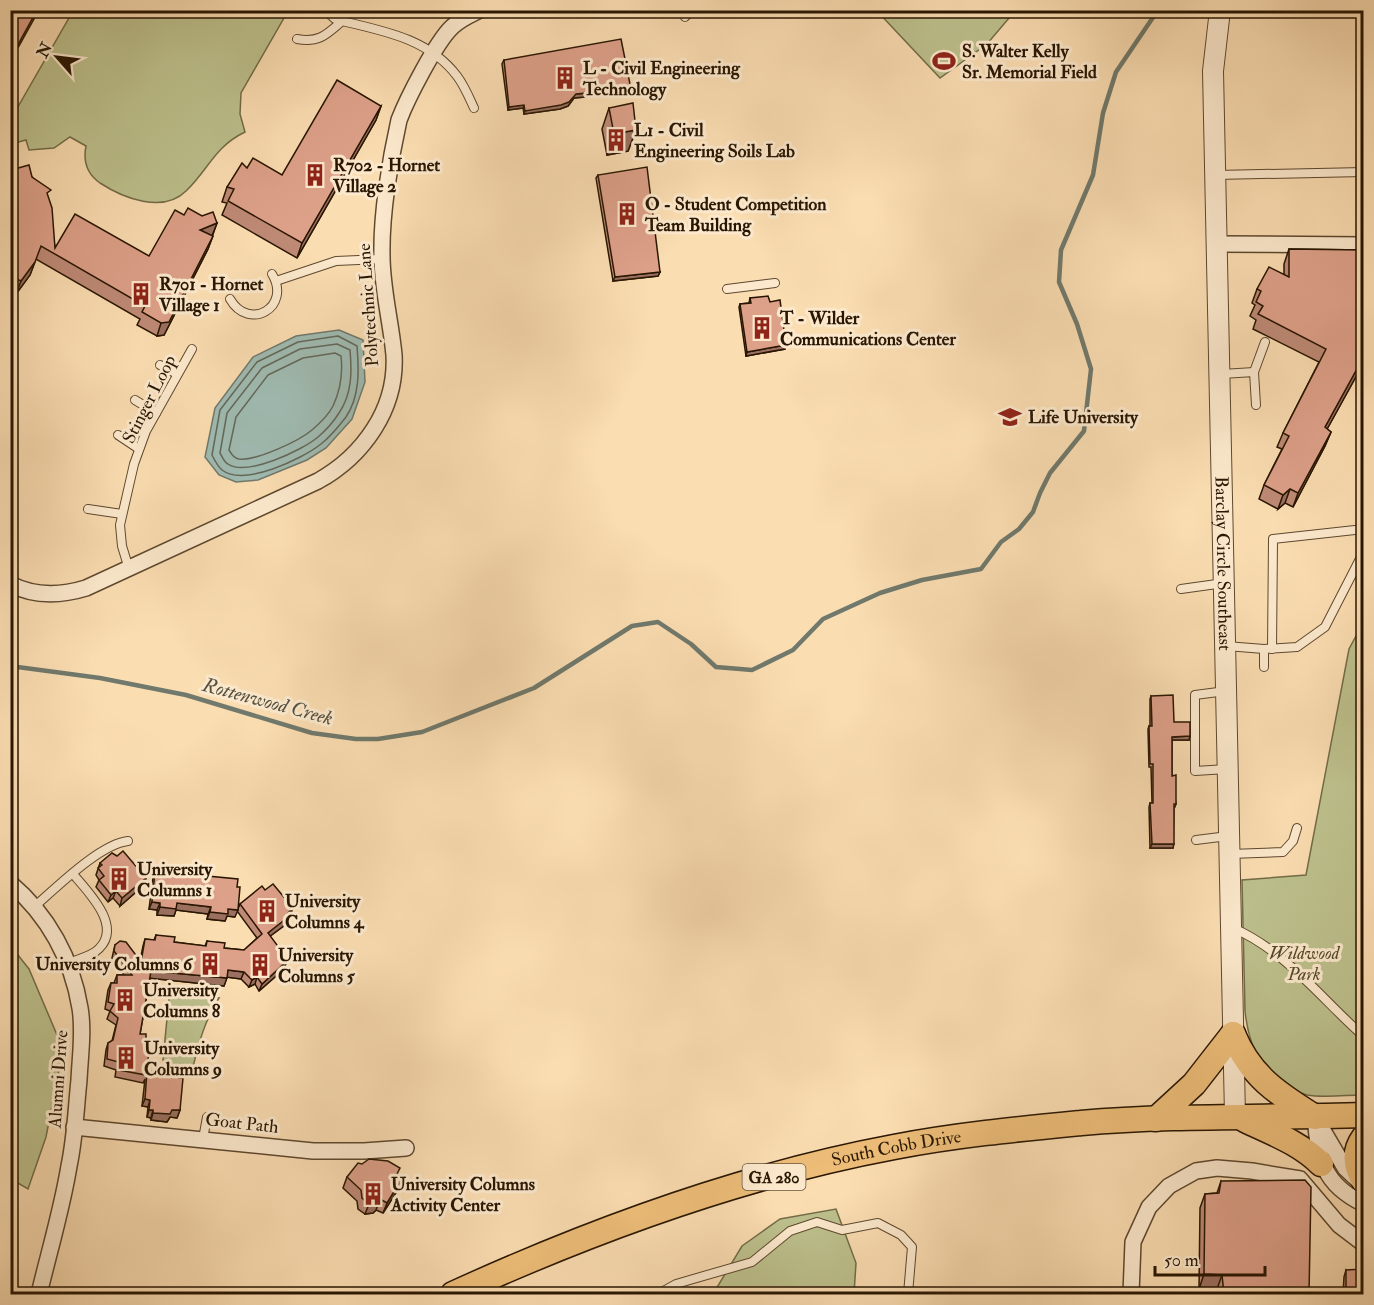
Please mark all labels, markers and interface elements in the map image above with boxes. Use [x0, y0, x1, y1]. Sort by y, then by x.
north arrow [27, 27, 87, 87]
text: N [32, 39, 57, 62]
place label: S. Walter Kelly Sr. Memorial Field [962, 40, 1097, 84]
sports icon: S. Walter Kelly Sr. Memorial Field [931, 48, 957, 74]
place label: L - Civil Engineering Technology [582, 57, 741, 101]
building icon: L - Civil Engineering Technology [552, 65, 578, 91]
place label: L1 - Civil Engineering Soils Lab [634, 119, 795, 163]
building icon: L1 - Civil Engineering Soils Lab [603, 127, 629, 153]
place label: R702 - Hornet Village 2 [332, 154, 440, 198]
building icon: R702 - Hornet Village 2 [302, 162, 328, 188]
place label: O - Student Competition Team Building [644, 193, 827, 237]
building icon: O - Student Competition Team Building [614, 201, 640, 227]
street label: Polytechnic Lane [353, 242, 384, 367]
place label: R701 - Hornet Village 1 [158, 273, 264, 317]
building icon: R701 - Hornet Village 1 [128, 281, 154, 307]
place label: T - Wilder Communications Center [779, 307, 956, 351]
building icon: T - Wilder Communications Center [749, 315, 775, 341]
street label: Stinger Loop [117, 351, 182, 447]
school or university icon: Life University [997, 404, 1023, 430]
place label: Life University [1028, 406, 1139, 429]
street label: Barclay Circle Southeast [1210, 476, 1236, 651]
water label: Rottenwood Creek [199, 672, 336, 731]
place label: University Columns 1 [137, 858, 213, 902]
building icon: University Columns 1 [106, 866, 132, 892]
place label: University Columns 4 [285, 890, 365, 934]
building icon: University Columns 4 [254, 898, 280, 924]
park label: Wildwood Park [1269, 942, 1341, 986]
place label: University Columns 5 [278, 944, 356, 988]
building icon: University Columns 6 [197, 951, 223, 977]
building icon: University Columns 5 [247, 952, 273, 978]
place label: University Columns 6 [35, 953, 194, 976]
place label: University Columns 8 [143, 979, 221, 1023]
building icon: University Columns 8 [112, 987, 138, 1013]
street label: Alumni Drive [44, 1029, 73, 1130]
place label: University Columns 9 [144, 1037, 222, 1081]
building icon: University Columns 9 [113, 1045, 139, 1071]
street label: Goat Path [204, 1108, 280, 1139]
street label: South Cobb Drive [829, 1125, 963, 1172]
road number: GA 280 [742, 1164, 806, 1190]
place label: University Columns Activity Center [390, 1173, 535, 1217]
building icon: University Columns Activity Center [360, 1181, 386, 1207]
scale bar [1155, 1239, 1264, 1277]
text: 50 m [1164, 1249, 1199, 1272]

